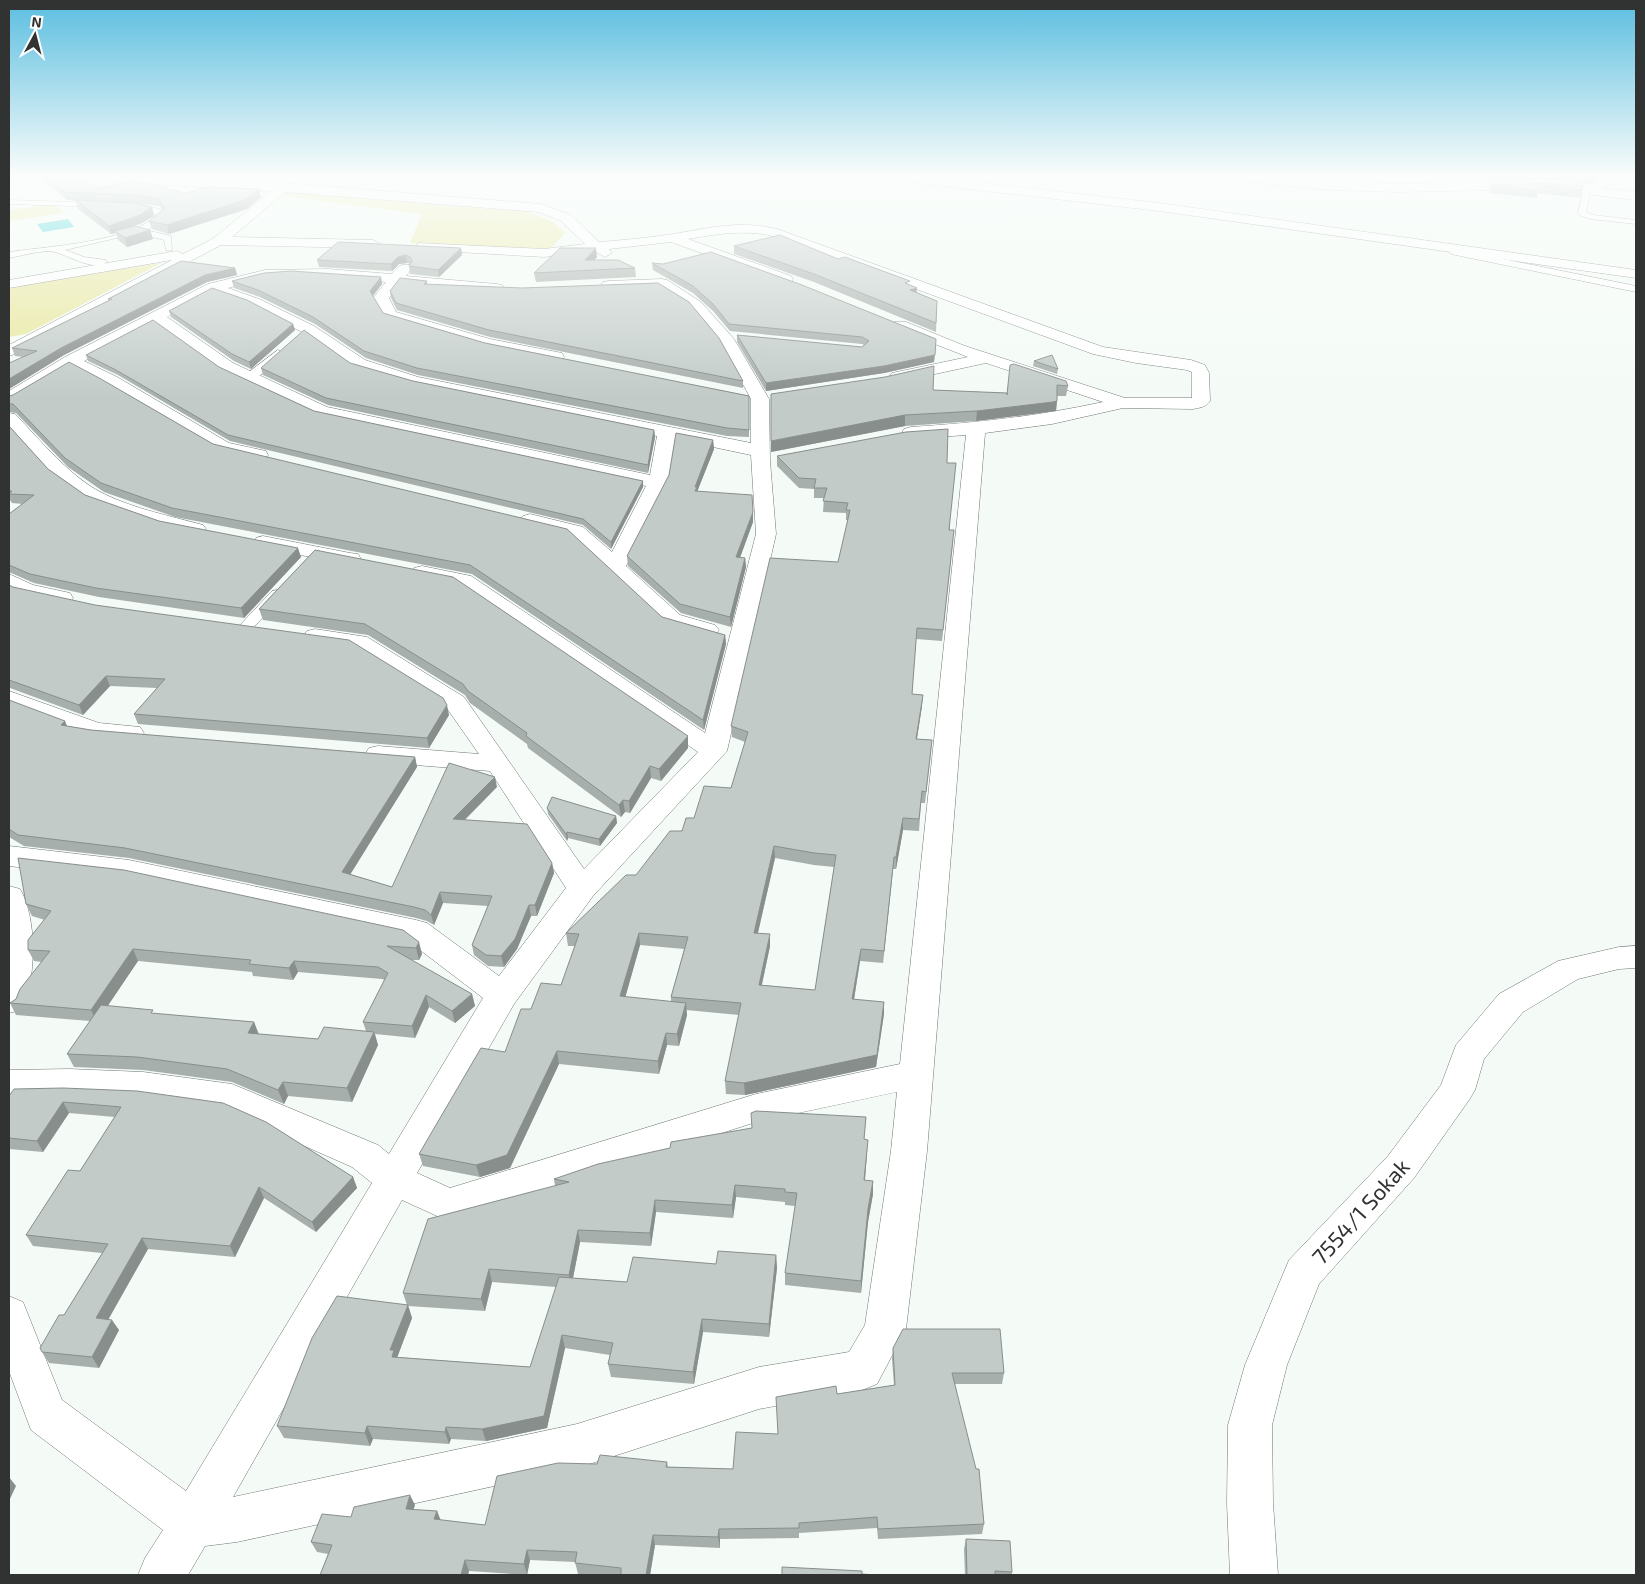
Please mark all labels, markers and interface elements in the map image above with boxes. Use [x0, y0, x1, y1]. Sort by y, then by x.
north arrow [10, 10, 60, 60]
text: N [31, 13, 43, 31]
street label: 7554/1 Sokak [1306, 1153, 1414, 1269]

